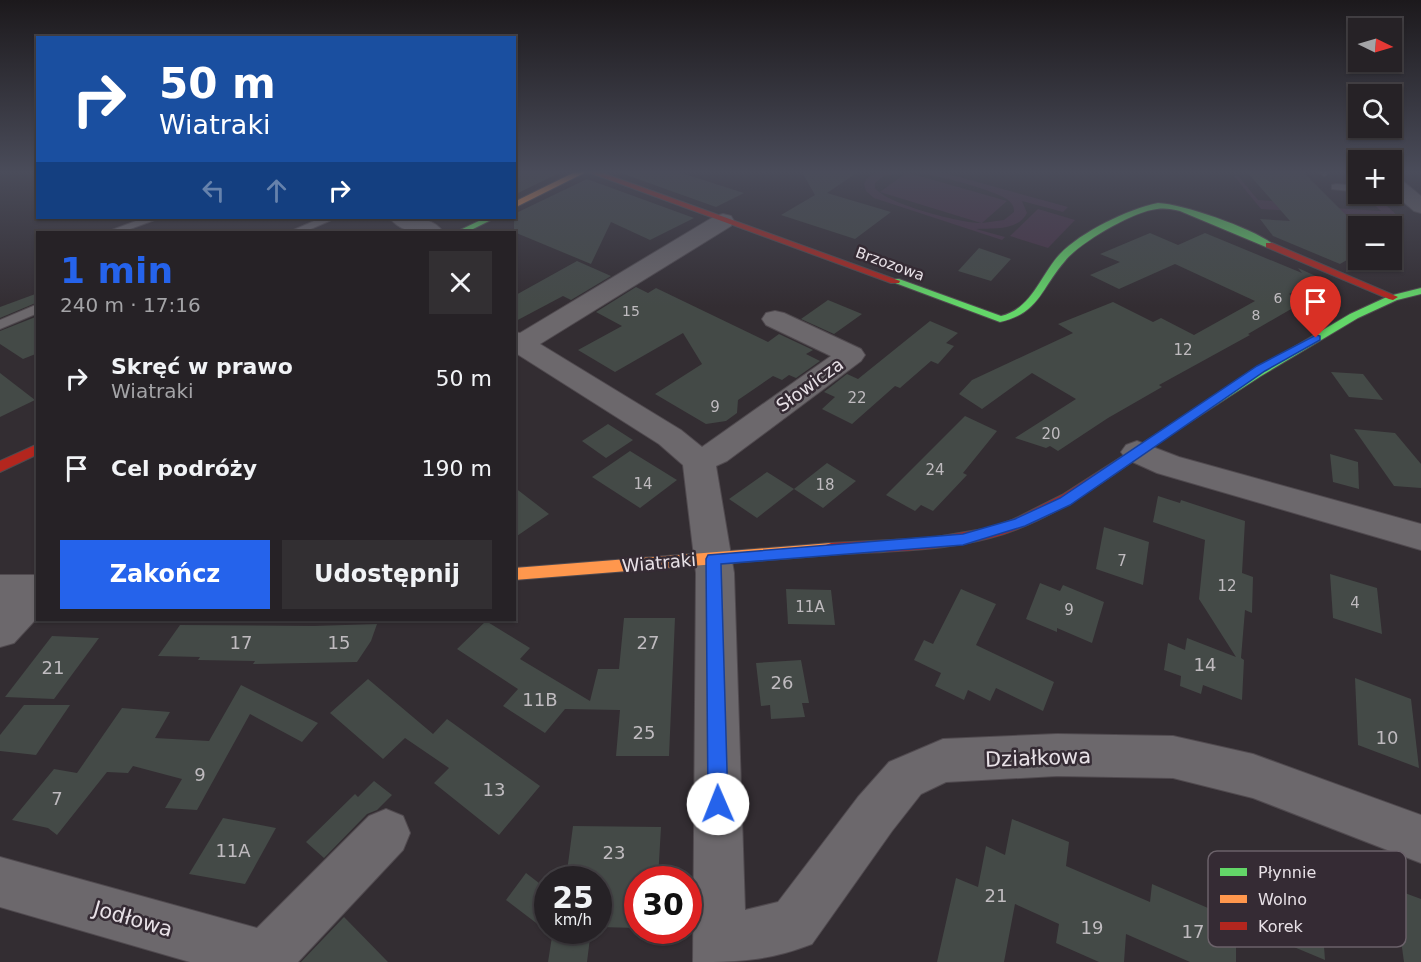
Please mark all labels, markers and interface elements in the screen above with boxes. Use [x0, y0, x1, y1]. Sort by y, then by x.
north arrow [1348, 18, 1402, 72]
map controls [1348, 18, 1402, 270]
text: 50 m [159, 59, 276, 108]
icon: right [60, 60, 138, 138]
button: search [1348, 84, 1402, 138]
text: Wiatraki [159, 109, 271, 140]
button: + [1348, 150, 1402, 204]
icon: left [197, 174, 230, 207]
icon: ahead [260, 174, 293, 207]
icon: right [323, 174, 356, 207]
button: − [1348, 216, 1402, 270]
street label: Brzozowa [853, 243, 927, 285]
text: 1 min [60, 250, 173, 291]
button: close [429, 251, 492, 314]
pin [1290, 276, 1341, 338]
icon: arrive [1299, 285, 1332, 318]
house number: 6 [1274, 290, 1283, 306]
text: 240 m · 17:16 [60, 293, 201, 317]
house number: 15 [622, 303, 640, 319]
house number: 8 [1252, 307, 1260, 323]
house number: 12 [1173, 341, 1193, 359]
street label: Słowicza [772, 353, 847, 416]
text: Skręć w prawo [111, 354, 293, 379]
icon: right [60, 362, 93, 395]
text: 50 m [436, 366, 492, 391]
text: Wiatraki [111, 379, 194, 403]
house number: 22 [847, 389, 867, 407]
house number: 9 [710, 398, 720, 416]
house number: 20 [1041, 425, 1061, 443]
icon: arrive [60, 452, 93, 485]
text: Cel podróży [111, 456, 257, 481]
text: 190 m [422, 456, 492, 481]
house number: 24 [925, 461, 945, 479]
house number: 14 [633, 475, 653, 493]
house number: 18 [815, 476, 835, 494]
button: Zakończ [60, 540, 270, 609]
button: Udostępnij [282, 540, 492, 609]
street label: Wiatraki [621, 549, 697, 576]
house number: 7 [1117, 552, 1127, 570]
house number: 12 [1217, 577, 1237, 595]
house number: 4 [1350, 594, 1360, 612]
house number: 11A [795, 598, 825, 616]
house number: 9 [1064, 601, 1074, 619]
house number: 17 [230, 632, 252, 653]
house number: 15 [328, 632, 350, 653]
house number: 27 [637, 632, 659, 653]
house number: 14 [1194, 654, 1216, 675]
house number: 21 [42, 657, 64, 678]
house number: 26 [771, 672, 793, 693]
house number: 11B [522, 689, 558, 710]
house number: 25 [633, 722, 655, 743]
house number: 10 [1376, 727, 1398, 748]
street label: Działkowa [985, 744, 1091, 772]
house number: 9 [194, 764, 206, 785]
position arrow [686, 772, 750, 836]
house number: 13 [483, 779, 505, 800]
house number: 7 [51, 788, 63, 809]
house number: 11A [215, 840, 251, 861]
house number: 23 [603, 842, 625, 863]
legend [1208, 851, 1406, 947]
text: Płynnie [1258, 863, 1316, 882]
speed limit sign: 30 [624, 866, 702, 944]
text: 25 [552, 880, 594, 915]
house number: 21 [985, 885, 1007, 906]
text: Wolno [1258, 890, 1307, 909]
street label: Jodłowa [89, 896, 175, 942]
text: km/h [554, 911, 592, 929]
house number: 19 [1081, 917, 1103, 938]
text: Korek [1258, 917, 1304, 936]
house number: 17 [1182, 921, 1204, 942]

